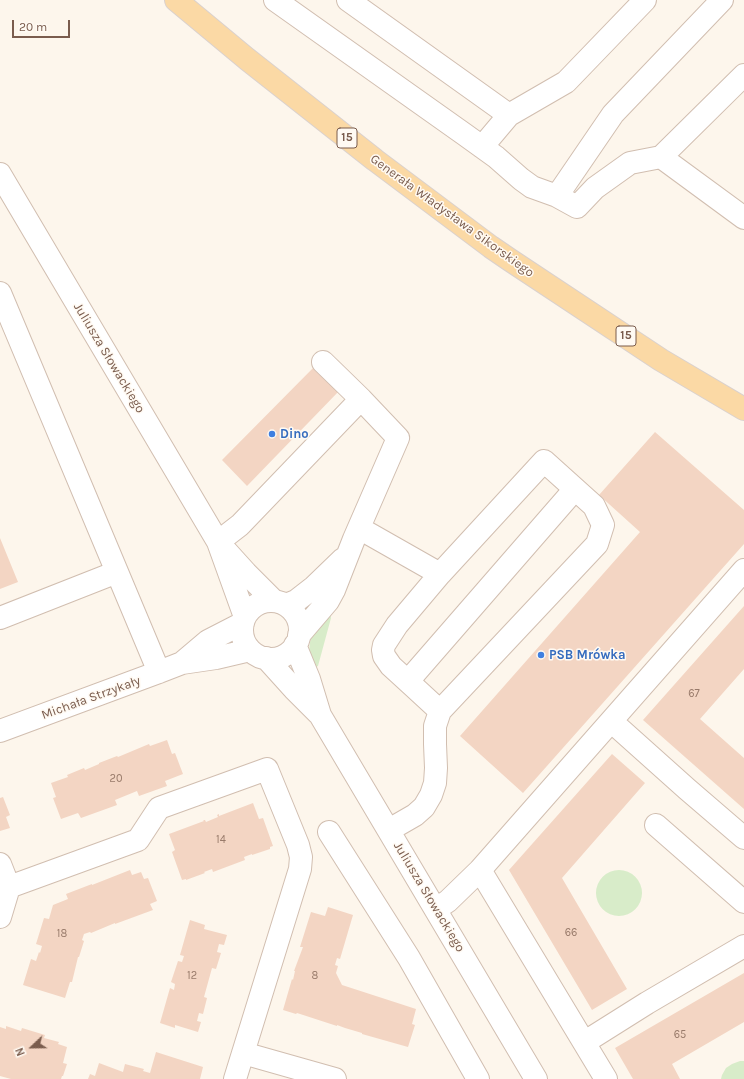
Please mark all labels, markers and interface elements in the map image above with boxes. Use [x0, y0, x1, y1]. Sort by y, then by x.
scale bar [14, 12, 72, 38]
text: 20 m [19, 20, 47, 34]
road number: 15 [337, 128, 357, 148]
street label: Generała Władysława Sikorskiego [367, 151, 537, 281]
street label: Juliusza Słowackiego [70, 300, 148, 416]
road number: 15 [616, 326, 636, 346]
place label: Dino [280, 426, 309, 442]
marker: Dino [267, 429, 277, 439]
place label: PSB Mrówka [549, 647, 626, 663]
marker: PSB Mrówka [536, 650, 546, 660]
street label: Michała Strzykały [39, 673, 143, 723]
house number: 67 [688, 687, 700, 701]
house number: 20 [110, 772, 122, 786]
house number: 14 [216, 833, 226, 847]
street label: Juliusza Słowackiego [390, 839, 468, 955]
house number: 66 [565, 926, 577, 940]
house number: 18 [57, 927, 67, 941]
house number: 12 [187, 969, 197, 983]
house number: 8 [312, 969, 318, 983]
north arrow [12, 1027, 52, 1067]
house number: 65 [674, 1028, 686, 1042]
text: N [13, 1046, 28, 1058]

